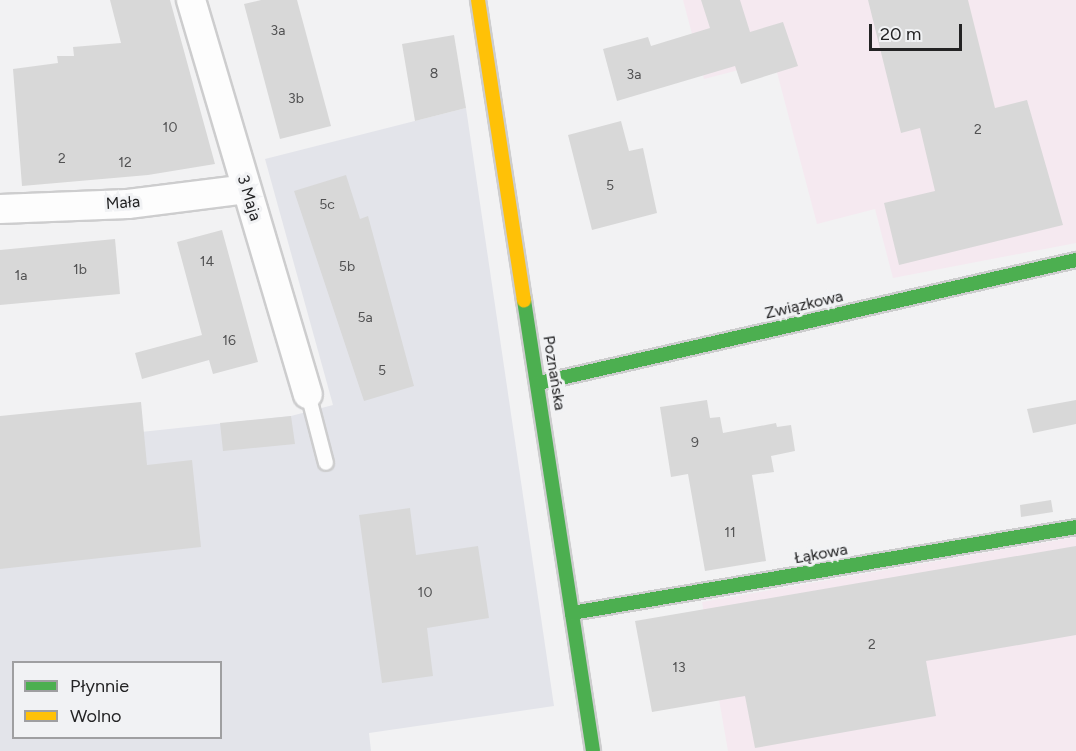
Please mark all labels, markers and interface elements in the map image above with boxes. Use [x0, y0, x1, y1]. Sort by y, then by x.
scale bar [872, 12, 965, 50]
house number: 3a [271, 23, 285, 39]
text: 20 m [880, 23, 921, 45]
house number: 8 [430, 66, 438, 82]
house number: 3a [627, 67, 641, 83]
house number: 3b [288, 91, 304, 107]
house number: 10 [163, 120, 177, 136]
house number: 2 [974, 122, 982, 138]
house number: 2 [58, 151, 66, 167]
house number: 12 [118, 155, 132, 171]
street label: 3 Maja [233, 173, 265, 223]
house number: 5 [606, 178, 614, 194]
street label: Mała [105, 192, 141, 214]
house number: 5c [319, 197, 335, 213]
house number: 14 [200, 254, 214, 270]
house number: 5b [339, 259, 355, 275]
house number: 1b [73, 262, 87, 278]
house number: 1a [15, 268, 27, 284]
street label: Związkowa [763, 287, 845, 323]
house number: 5a [357, 310, 373, 326]
house number: 16 [222, 333, 236, 349]
street label: Poznańska [539, 334, 569, 412]
house number: 5 [378, 363, 386, 379]
house number: 9 [691, 435, 699, 451]
house number: 11 [724, 525, 736, 541]
street label: Łąkowa [793, 540, 849, 568]
house number: 10 [418, 585, 432, 601]
house number: 2 [868, 637, 876, 653]
house number: 13 [672, 660, 686, 676]
legend [12, 661, 222, 739]
text: Płynnie [70, 675, 129, 697]
text: Wolno [70, 705, 121, 727]

